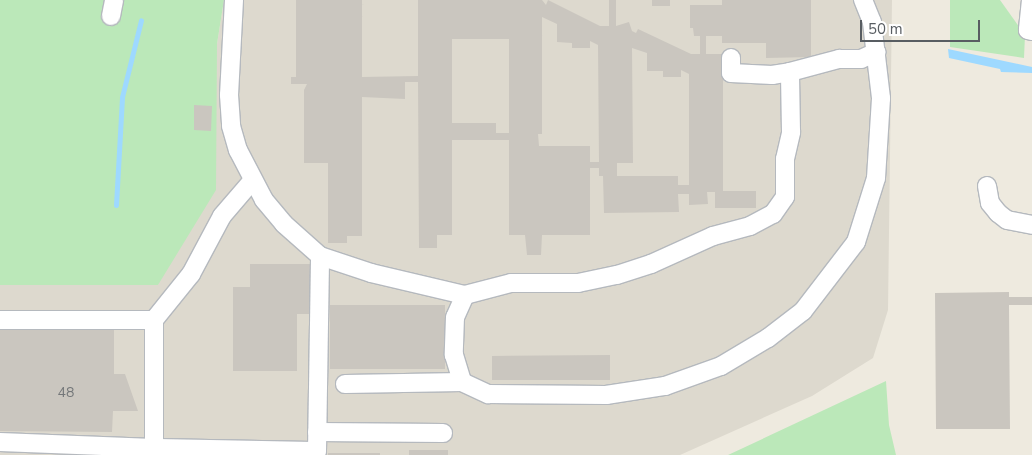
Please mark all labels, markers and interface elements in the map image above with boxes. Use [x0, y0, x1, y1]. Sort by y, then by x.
scale bar [862, 10, 982, 42]
text: 50 m [868, 19, 903, 39]
house number: 48 [58, 385, 74, 401]

